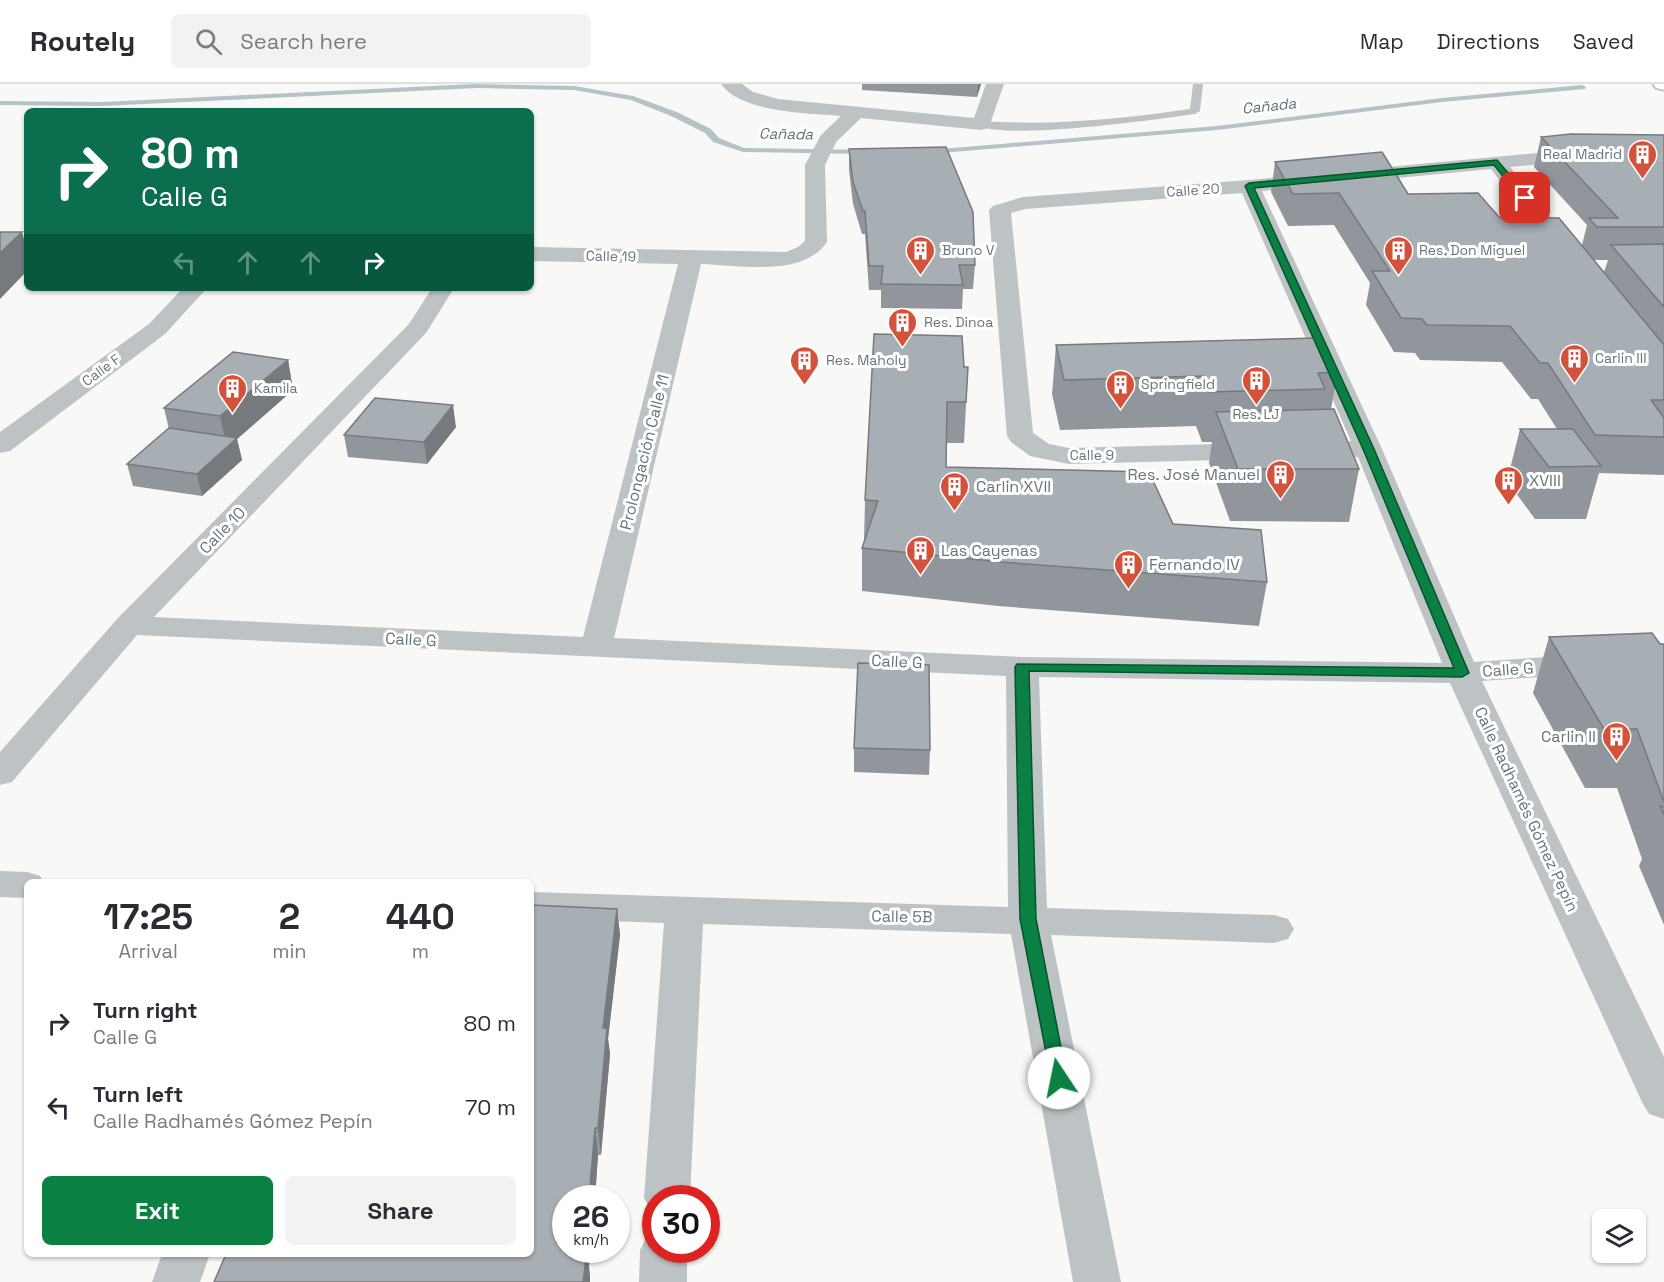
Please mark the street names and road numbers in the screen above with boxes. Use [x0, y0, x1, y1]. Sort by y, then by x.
street label: Calle 20 [1166, 179, 1220, 201]
street label: Calle 19 [586, 247, 636, 265]
street label: Calle F [78, 350, 124, 390]
street label: Prolongación Calle 11 [615, 372, 674, 532]
street label: Calle 9 [1070, 446, 1114, 464]
street label: Calle 10 [195, 502, 250, 558]
street label: Calle G [385, 628, 437, 651]
street label: Calle G [871, 650, 923, 673]
street label: Calle G [1482, 657, 1534, 682]
street label: Calle Radhamés Gómez Pepín [1470, 703, 1583, 915]
street label: Calle 5B [871, 905, 933, 928]

